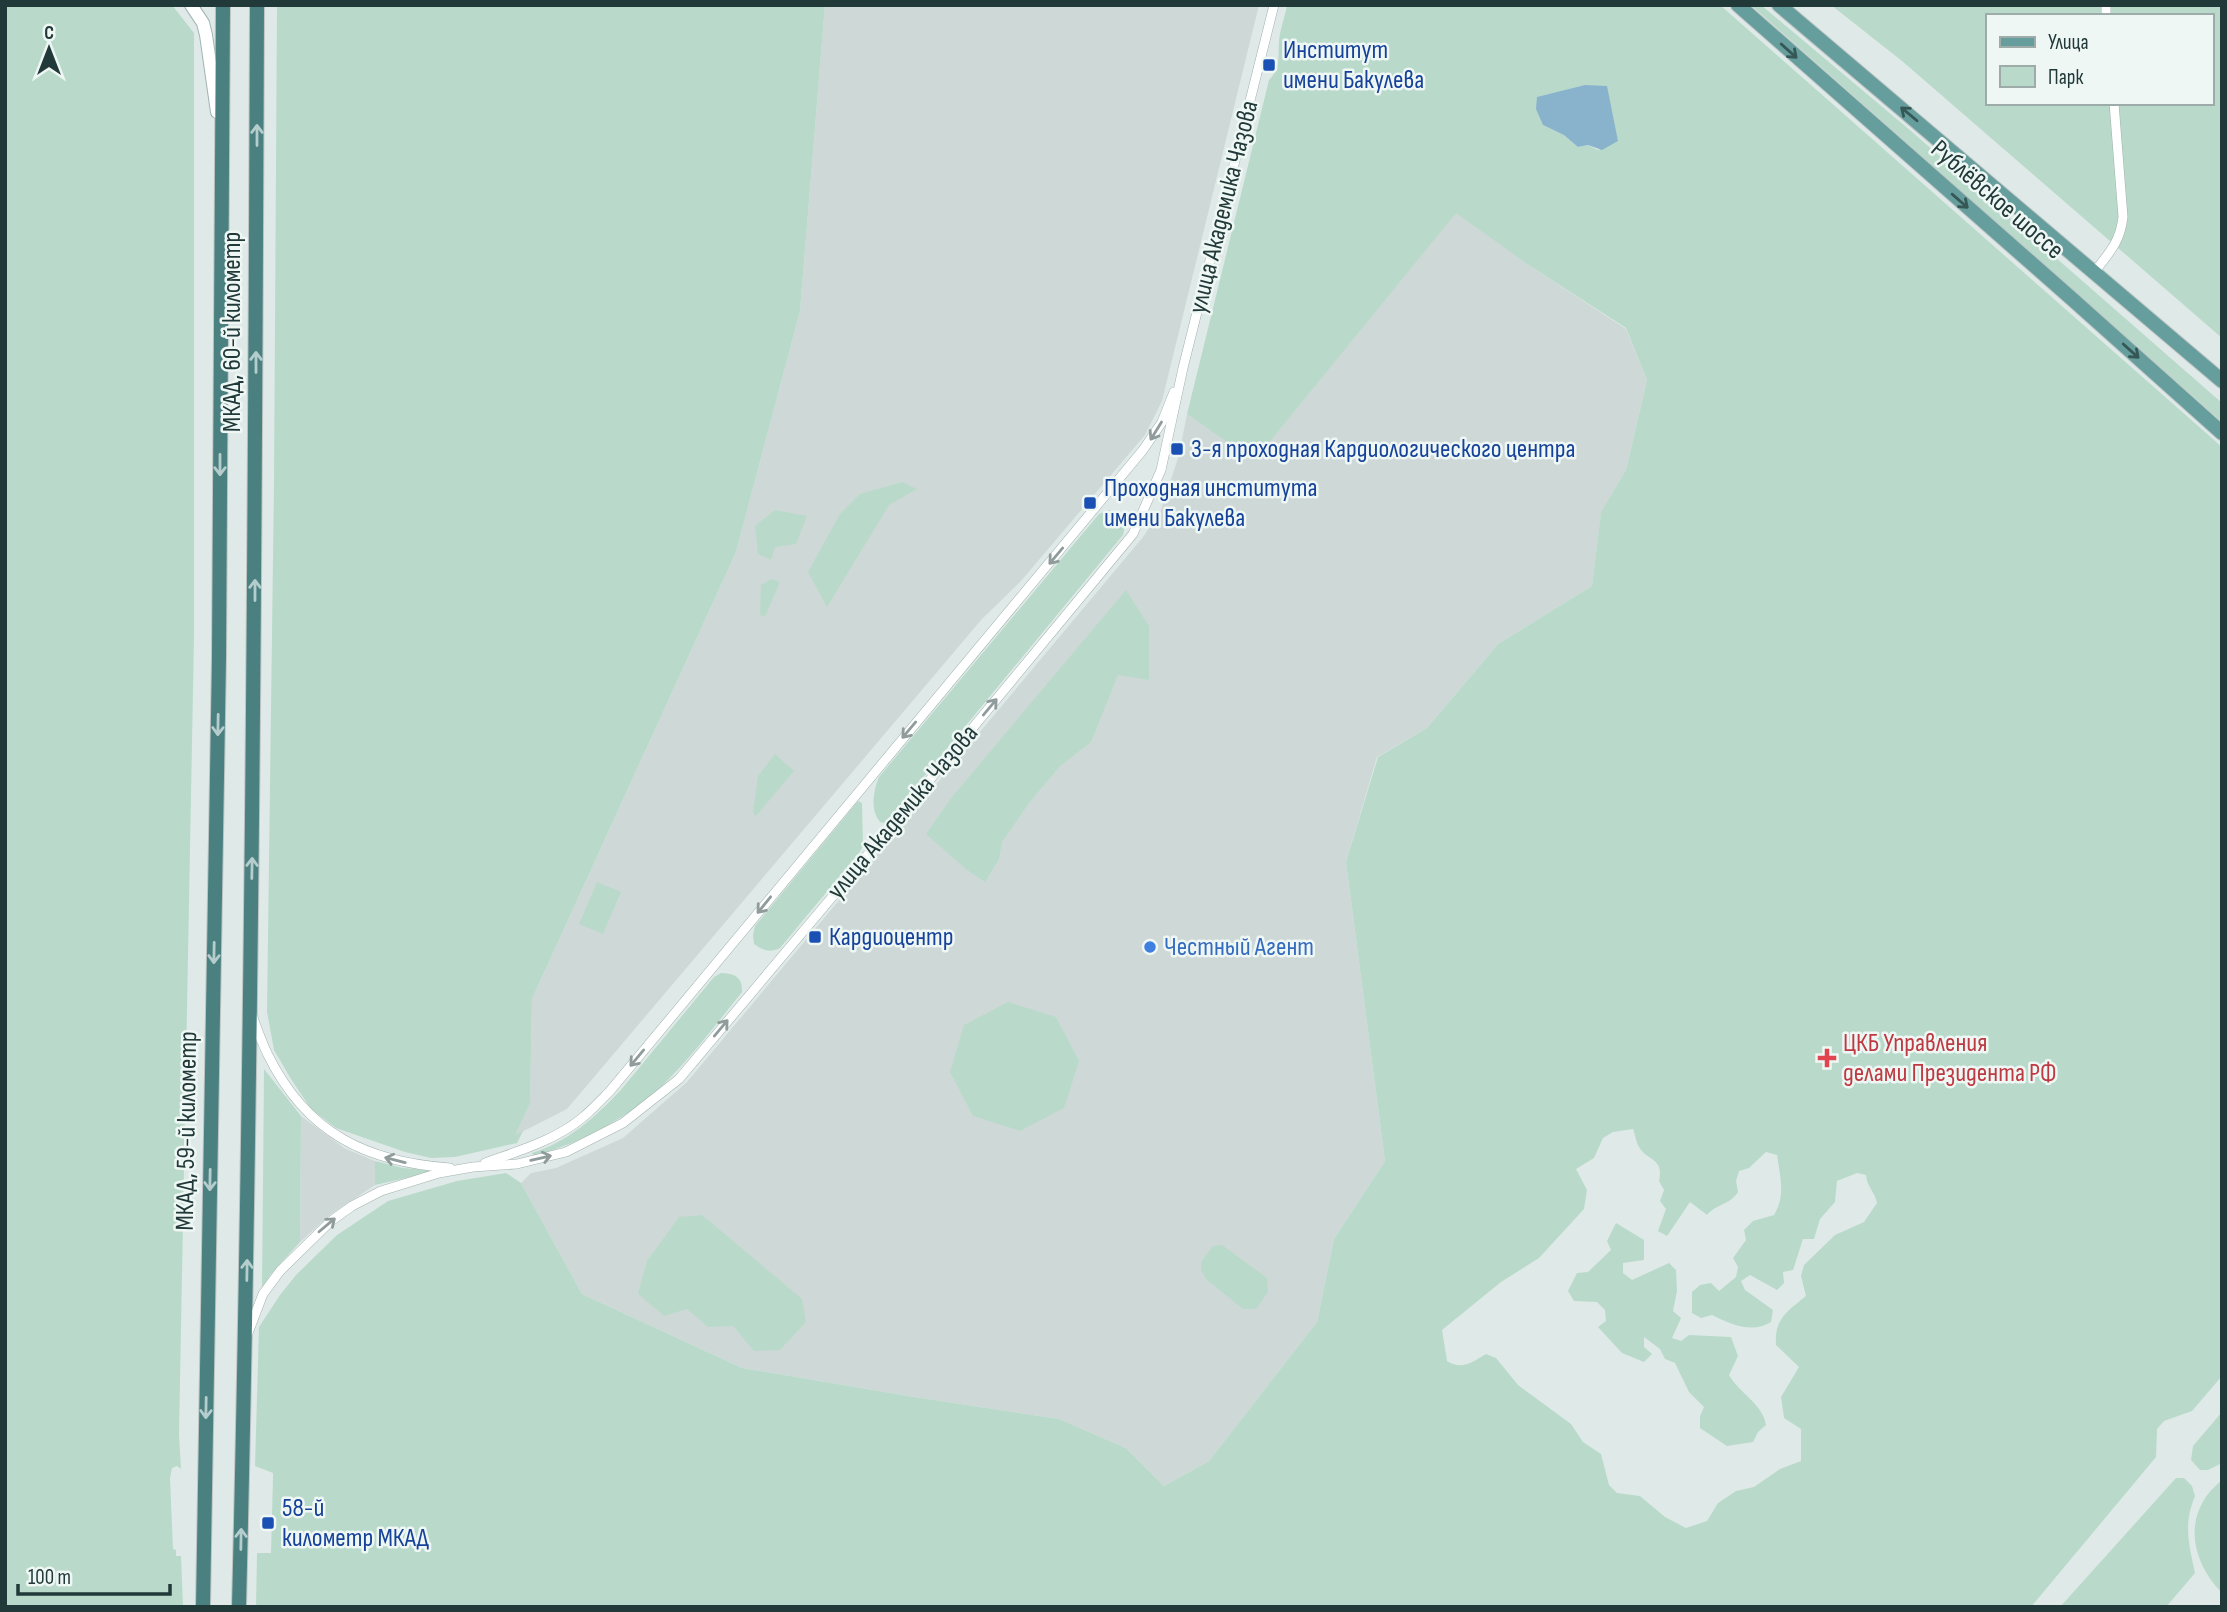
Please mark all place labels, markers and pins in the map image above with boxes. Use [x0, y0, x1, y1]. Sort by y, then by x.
place label: Институт имени Бакулева [1283, 35, 1424, 96]
marker: Институт имени Бакулева [1261, 57, 1277, 73]
place label: 3-я проходная Кардиологического центра [1191, 434, 1575, 465]
marker: 3-я проходная Кардиологического центра [1169, 441, 1185, 457]
place label: Проходная института имени Бакулева [1104, 473, 1318, 534]
marker: Проходная института имени Бакулева [1082, 495, 1098, 511]
place label: Кардиоцентр [829, 922, 954, 953]
marker: Кардиоцентр [807, 929, 823, 945]
place label: Честный Агент [1164, 932, 1314, 963]
marker: Честный Агент [1142, 939, 1158, 955]
place label: ЦКБ Управления делами Президента РФ [1843, 1028, 2057, 1089]
marker: ЦКБ Управления делами Президента РФ [1817, 1048, 1837, 1068]
place label: 58-й километр МКАД [282, 1493, 429, 1554]
marker: 58-й километр МКАД [260, 1515, 276, 1531]

